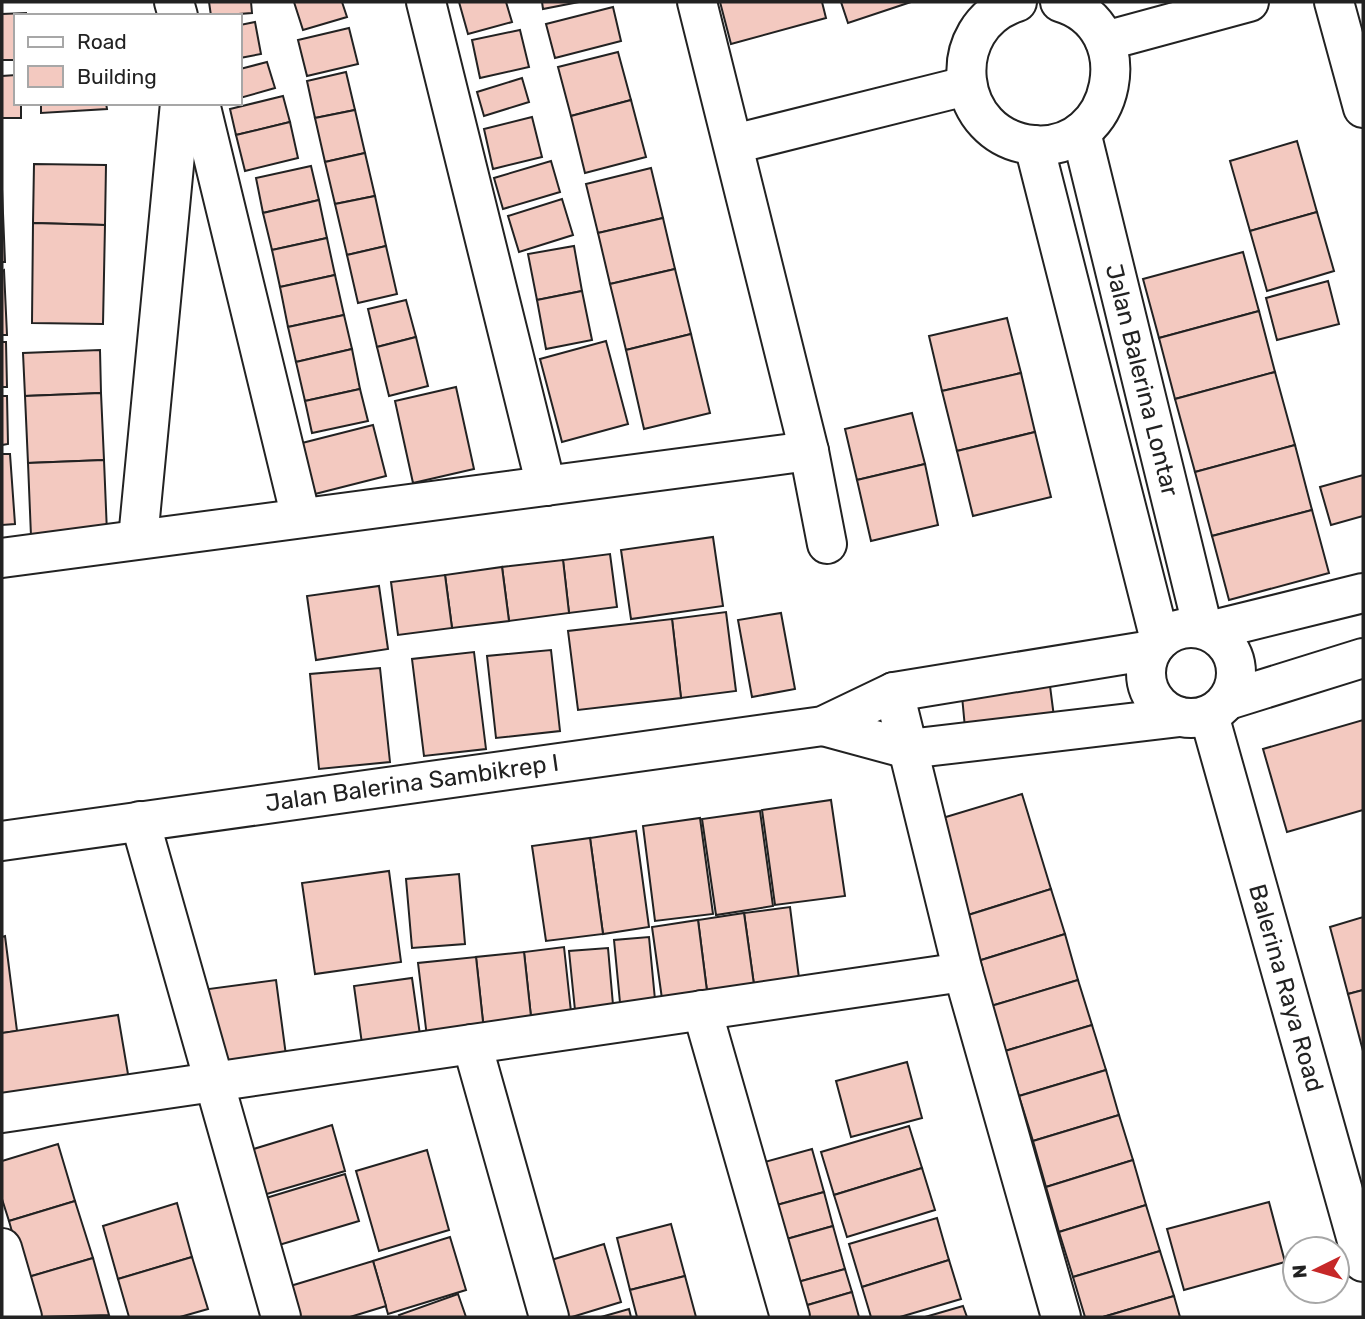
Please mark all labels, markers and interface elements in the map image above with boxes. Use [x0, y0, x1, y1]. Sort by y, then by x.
legend [14, 14, 242, 105]
text: Road [77, 29, 127, 54]
text: Building [77, 64, 157, 89]
street label: Jalan Balerina Lontar [1100, 261, 1184, 499]
street label: Jalan Balerina Sambikrep I [263, 749, 561, 817]
street label: Balerina Raya Road [1243, 881, 1329, 1095]
north arrow [1281, 1235, 1351, 1305]
text: N [1288, 1264, 1312, 1279]

